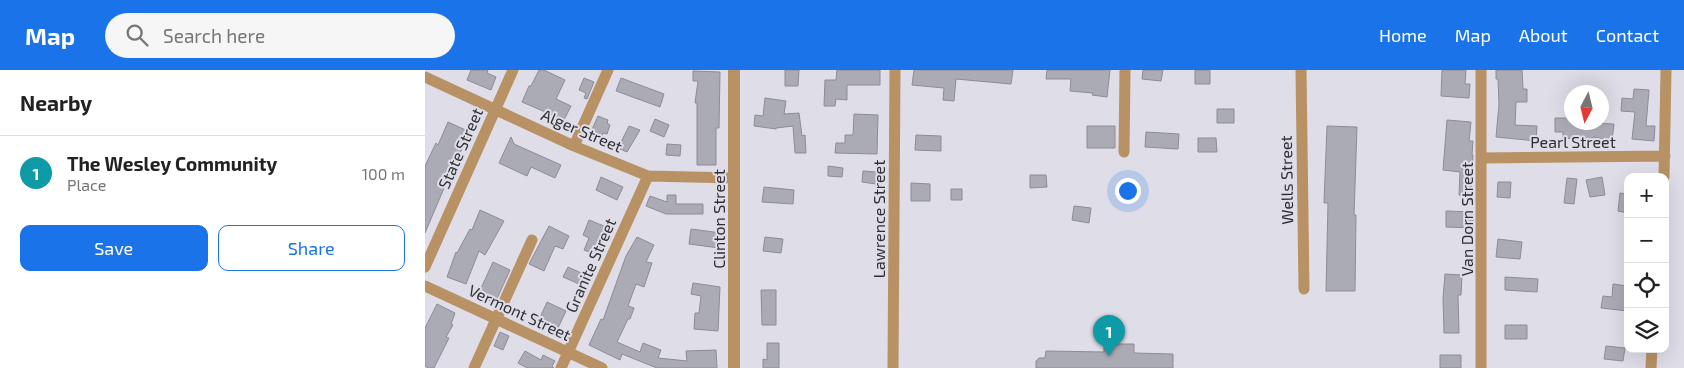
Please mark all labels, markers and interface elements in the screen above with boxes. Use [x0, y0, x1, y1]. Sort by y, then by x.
search box [105, 13, 455, 58]
text: Map [25, 21, 75, 50]
icon: search [123, 21, 151, 49]
text: Search here [163, 24, 265, 47]
text: Home [1379, 24, 1427, 46]
text: Map [1455, 24, 1491, 46]
text: About [1519, 24, 1568, 46]
text: Contact [1596, 24, 1659, 46]
north arrow [1564, 85, 1609, 130]
text: Nearby [20, 90, 92, 115]
street label: Alger Street [539, 104, 625, 156]
street label: State Street [434, 105, 486, 191]
street label: Pearl Street [1530, 132, 1616, 151]
street label: Wells Street [1276, 135, 1296, 225]
text: The Wesley Community [67, 152, 277, 175]
street label: Lawrence Street [869, 160, 888, 278]
street label: Van Dorn Street [1457, 162, 1476, 276]
text: 1 [33, 164, 39, 183]
text: 100 m [362, 164, 405, 183]
street label: Clinton Street [709, 169, 728, 269]
map controls [1624, 173, 1669, 353]
button: + [1624, 173, 1669, 218]
text: Place [67, 175, 106, 194]
your location [1115, 178, 1141, 204]
street label: Granite Street [561, 215, 619, 315]
button: − [1624, 218, 1669, 263]
button: Save [20, 225, 208, 271]
button: Share [218, 225, 405, 271]
button: locate [1624, 263, 1669, 308]
street label: Vermont Street [466, 280, 574, 344]
button: layers [1624, 308, 1669, 353]
pin: 1 [1093, 315, 1125, 356]

